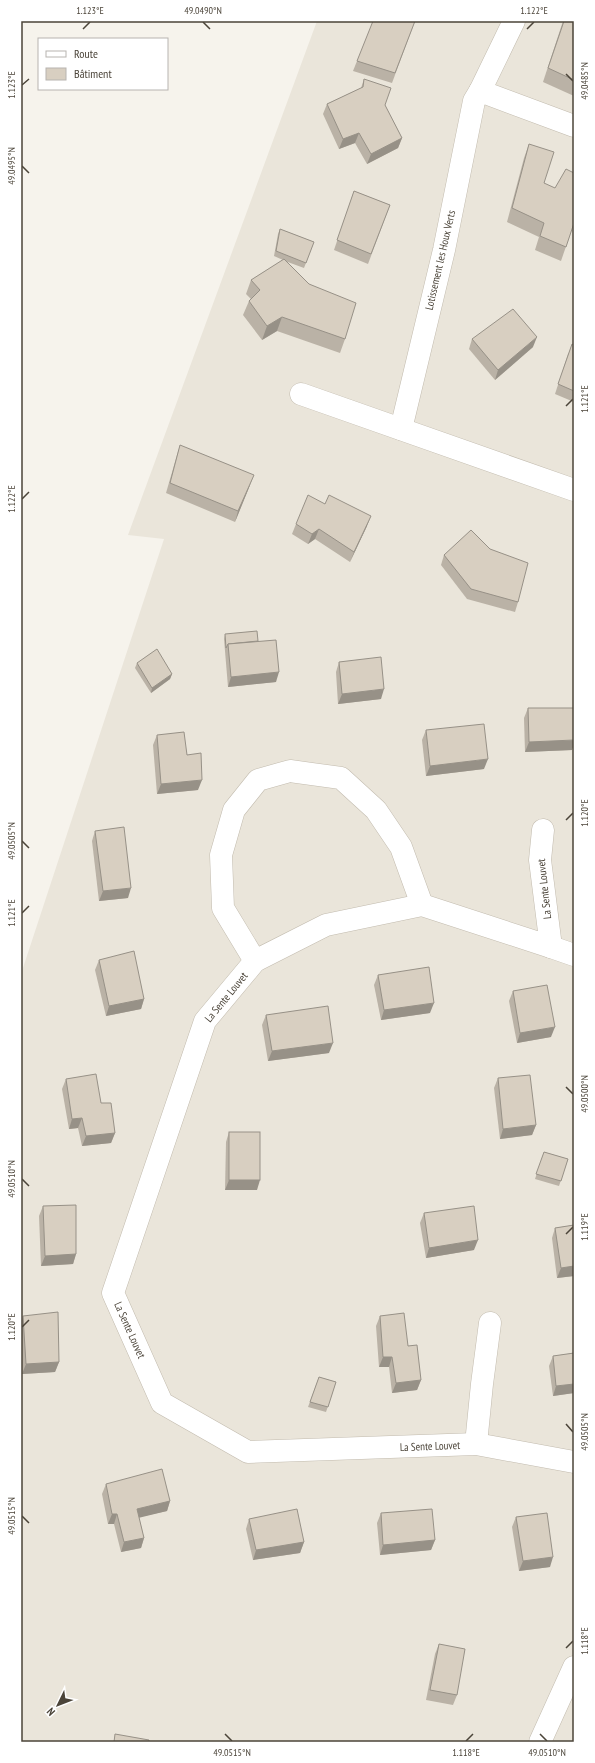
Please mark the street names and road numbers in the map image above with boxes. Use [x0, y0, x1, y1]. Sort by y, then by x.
street label: Lotissement les Houx Verts [422, 208, 458, 311]
street label: La Sente Louvet [534, 858, 554, 920]
street label: La Sente Louvet [202, 969, 250, 1025]
street label: La Sente Louvet [111, 1300, 149, 1360]
street label: La Sente Louvet [400, 1438, 460, 1454]

